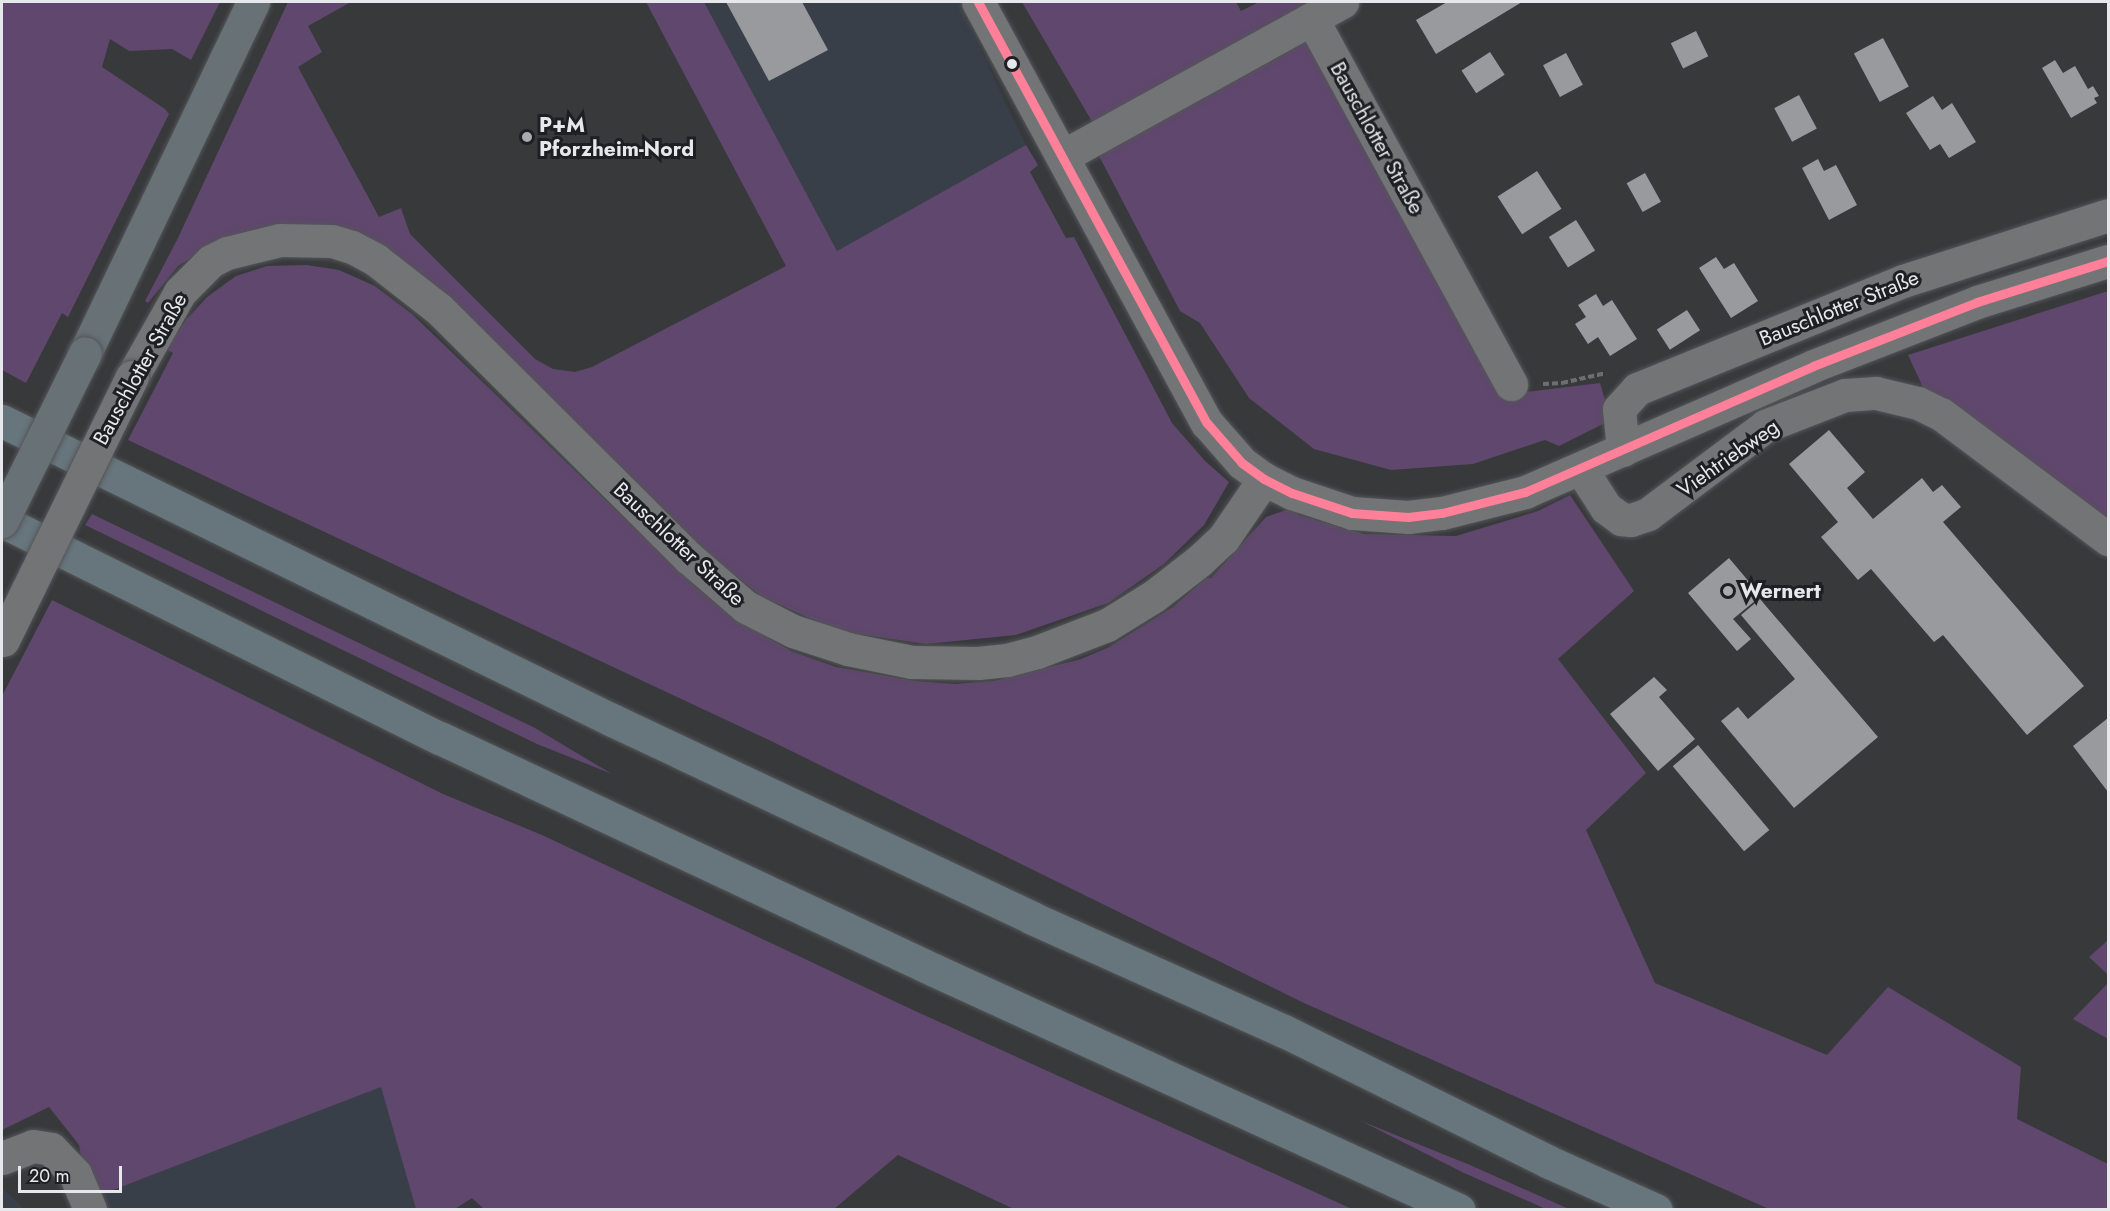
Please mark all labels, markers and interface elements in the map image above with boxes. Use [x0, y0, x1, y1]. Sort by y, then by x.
unlabelled marker [1006, 58, 1018, 70]
street label: Bauschlotter Straße [1325, 58, 1429, 218]
place label: P+M Pforzheim-Nord [539, 112, 694, 162]
marker: P+M Pforzheim-Nord [520, 130, 534, 144]
street label: Bauschlotter Straße [1756, 265, 1922, 351]
street label: Bauschlotter Straße [88, 289, 192, 449]
street label: Viehtriebweg [1672, 414, 1784, 502]
street label: Bauschlotter Straße [608, 477, 750, 611]
place label: Wernert [1740, 578, 1821, 604]
marker: Wernert [1721, 584, 1735, 598]
scale bar [21, 1154, 124, 1192]
text: 20 m [29, 1163, 69, 1189]

